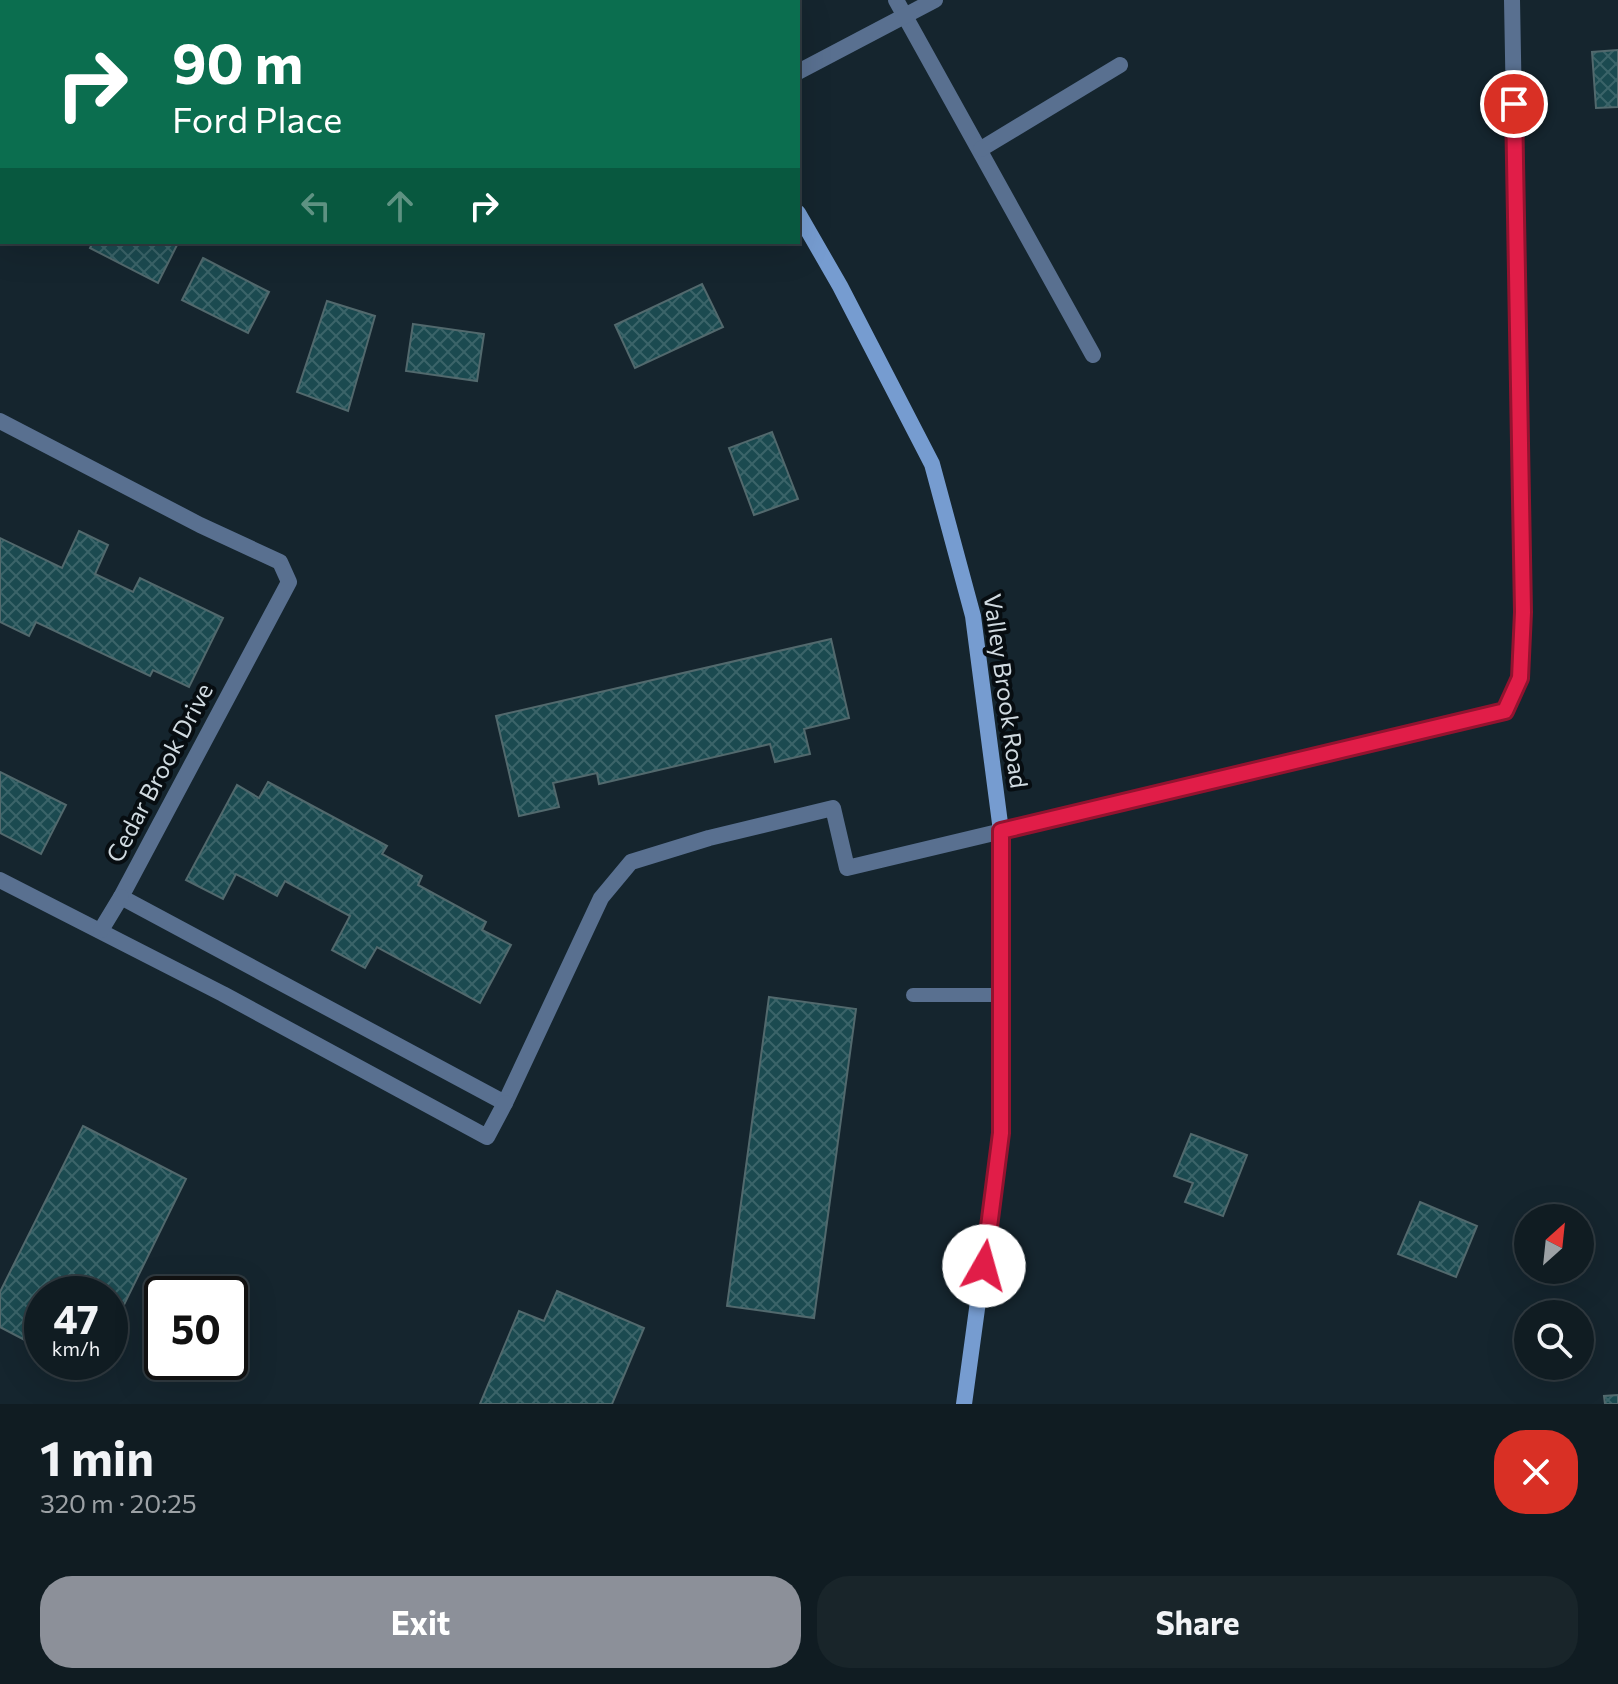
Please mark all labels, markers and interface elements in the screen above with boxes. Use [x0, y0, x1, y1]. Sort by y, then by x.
text: 90 m [172, 27, 303, 96]
icon: right [40, 32, 144, 136]
pin [1480, 70, 1548, 138]
icon: arrive [1492, 82, 1536, 126]
text: Ford Place [172, 96, 342, 140]
icon: left [294, 184, 338, 228]
icon: ahead [378, 184, 422, 228]
icon: right [462, 184, 506, 228]
street label: Valley Brook Road [978, 592, 1035, 790]
street label: Cedar Brook Drive [99, 678, 218, 867]
north arrow [1514, 1204, 1594, 1284]
map controls [1514, 1204, 1594, 1380]
position arrow [942, 1224, 1026, 1308]
speed limit sign: 50 [144, 1276, 248, 1380]
text: 47 [53, 1293, 99, 1342]
button: search [1514, 1300, 1594, 1380]
text: km/h [52, 1336, 100, 1360]
text: 1 min [40, 1427, 154, 1486]
button: close [1494, 1430, 1578, 1514]
text: 320 m · 20:25 [40, 1487, 197, 1518]
button: Exit [40, 1576, 801, 1668]
button: Share [817, 1576, 1578, 1668]

